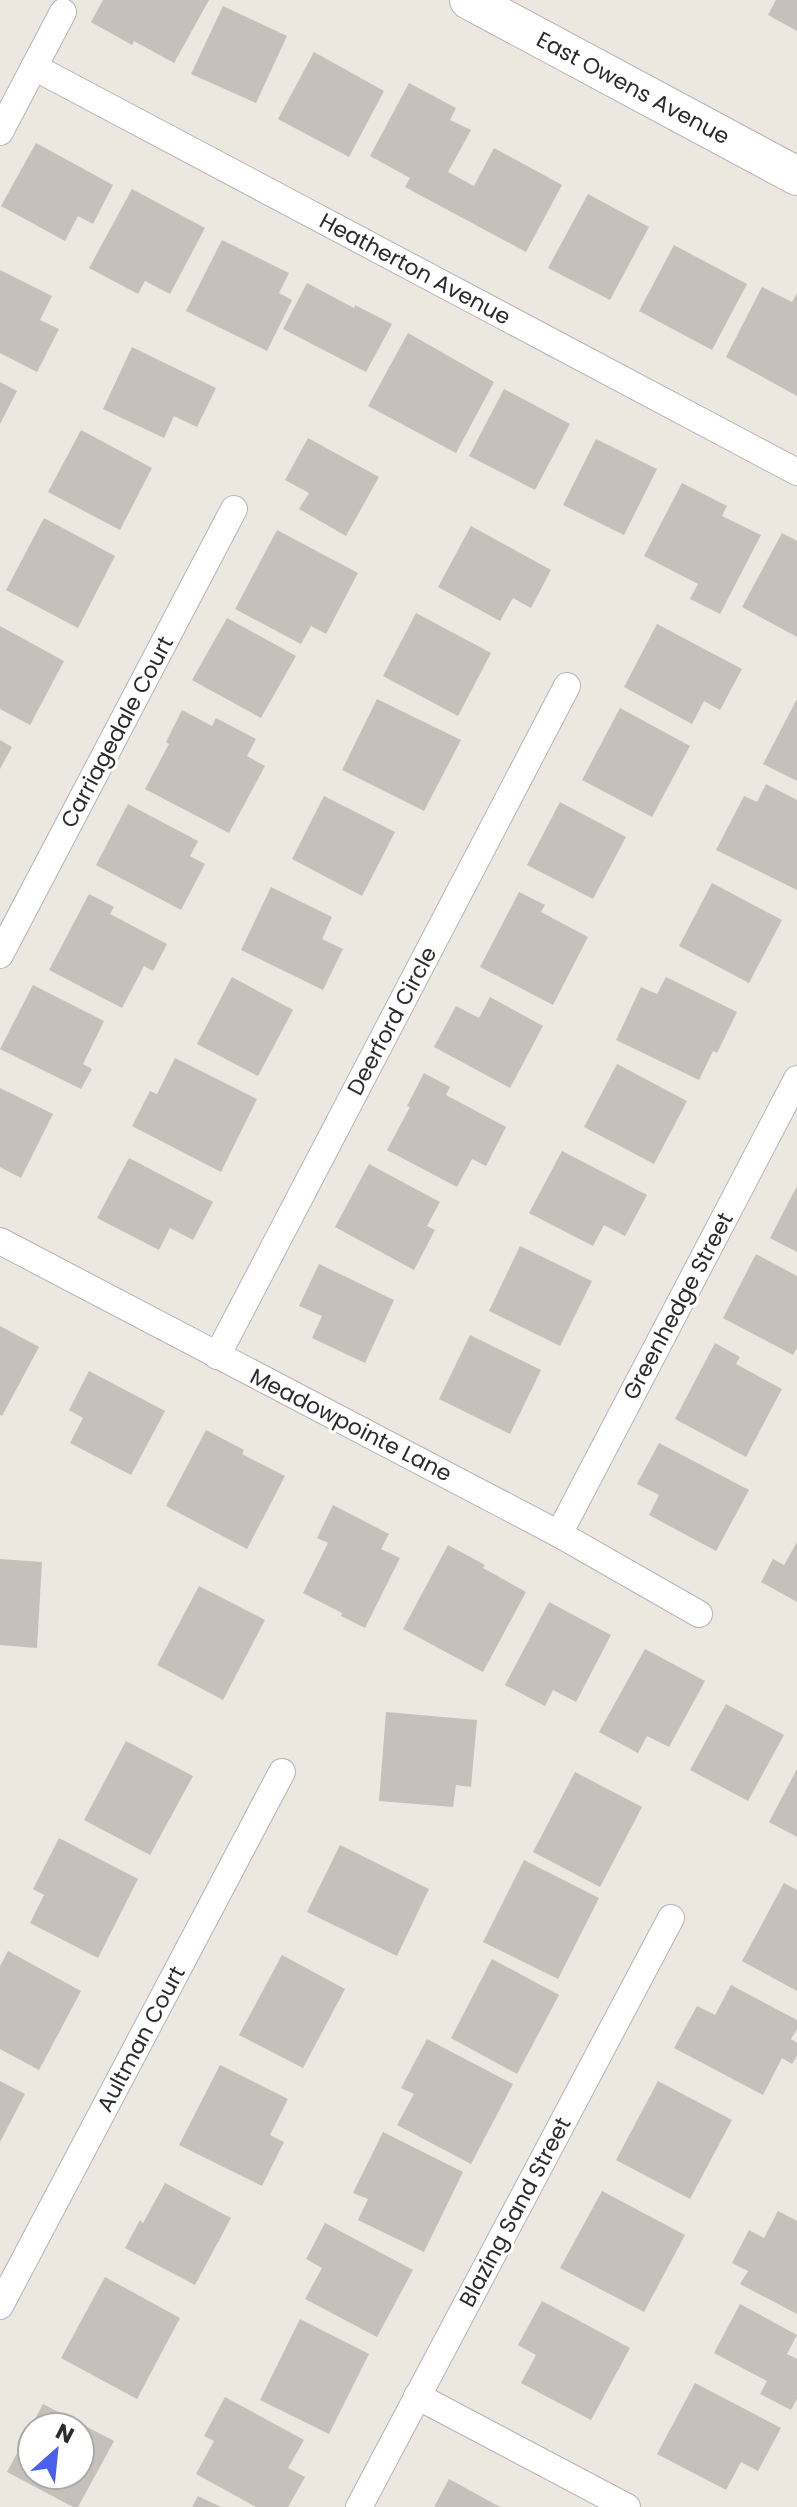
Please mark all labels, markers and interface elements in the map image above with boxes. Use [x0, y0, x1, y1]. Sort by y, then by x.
street label: East Owens Avenue [531, 24, 735, 152]
street label: Heatherton Avenue [314, 205, 516, 333]
street label: Carriagedale Court [53, 631, 181, 833]
street label: Deerford Circle [340, 941, 444, 1101]
street label: Greenhedge Street [615, 1207, 741, 1405]
street label: Meadowpointe Lane [245, 1361, 457, 1489]
street label: Aultman Court [89, 1961, 193, 2117]
street label: Blazing Sand Street [452, 2112, 578, 2312]
north arrow [16, 2411, 96, 2491]
text: N [50, 2416, 79, 2451]

